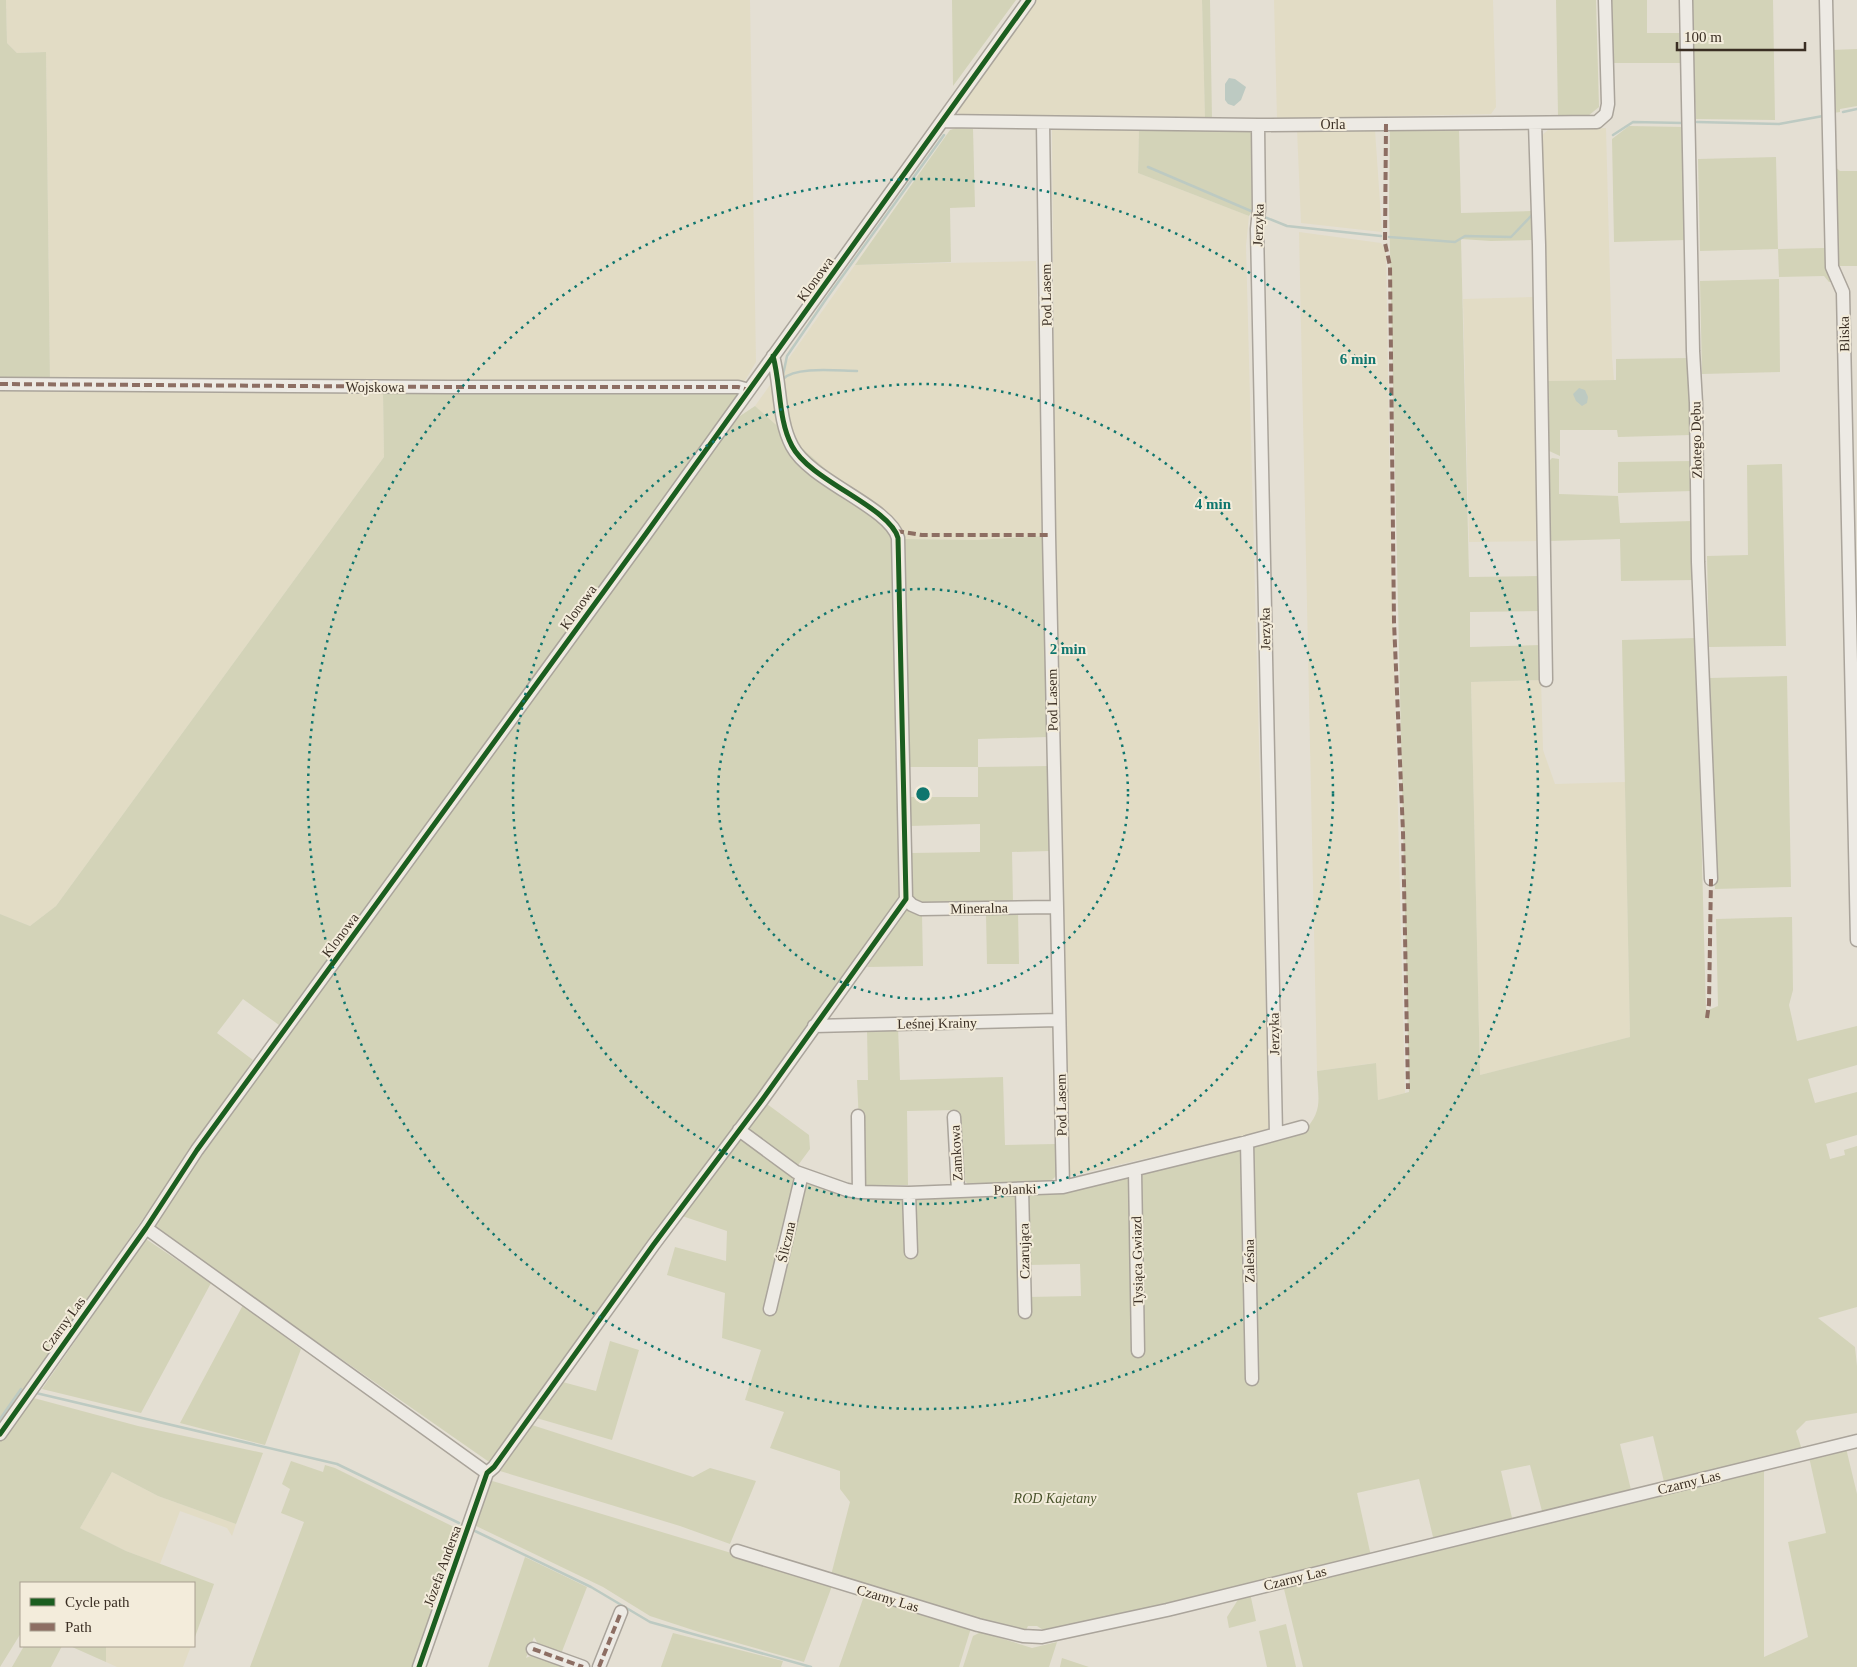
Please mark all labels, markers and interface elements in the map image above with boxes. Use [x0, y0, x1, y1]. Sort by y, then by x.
scale bar [1677, 20, 1804, 52]
text: 100 m [1684, 29, 1722, 45]
street label: Orla [1321, 117, 1346, 132]
street label: Jerzyka [1250, 203, 1267, 247]
street label: Klonowa [794, 253, 837, 304]
street label: Pod Lasem [1038, 263, 1055, 326]
street label: Bliska [1837, 315, 1852, 352]
text: 6 min [1340, 351, 1377, 367]
street label: Wojskowa [346, 380, 405, 395]
street label: Złotego Dębu [1688, 401, 1705, 479]
text: 4 min [1195, 496, 1232, 512]
street label: Klonowa [557, 581, 600, 632]
street label: Jerzyka [1258, 607, 1273, 651]
text: 2 min [1050, 641, 1087, 657]
street label: Pod Lasem [1044, 668, 1061, 731]
centre of rings [914, 785, 932, 803]
street label: Mineralna [950, 900, 1009, 917]
street label: Klonowa [319, 910, 362, 960]
street label: Jerzyka [1267, 1012, 1282, 1056]
street label: Leśnej Krainy [897, 1015, 977, 1032]
street label: Pod Lasem [1053, 1073, 1070, 1136]
street label: Zamkowa [948, 1124, 965, 1181]
street label: Polanki [993, 1181, 1037, 1198]
street label: Tysiąca Gwiazd [1129, 1216, 1146, 1306]
street label: Śliczna [774, 1219, 799, 1264]
street label: Czarująca [1016, 1222, 1032, 1279]
street label: Zaleśna [1242, 1238, 1257, 1283]
street label: Czarny Las [38, 1294, 88, 1355]
street label: Czarny Las [1656, 1467, 1722, 1498]
park label: ROD Kajetany [1013, 1491, 1097, 1506]
street label: Józefa Andersa [421, 1523, 464, 1609]
street label: Czarny Las [1262, 1563, 1328, 1594]
legend [20, 1582, 195, 1647]
street label: Czarny Las [855, 1582, 921, 1615]
text: Cycle path [65, 1594, 130, 1610]
text: Path [65, 1619, 92, 1635]

